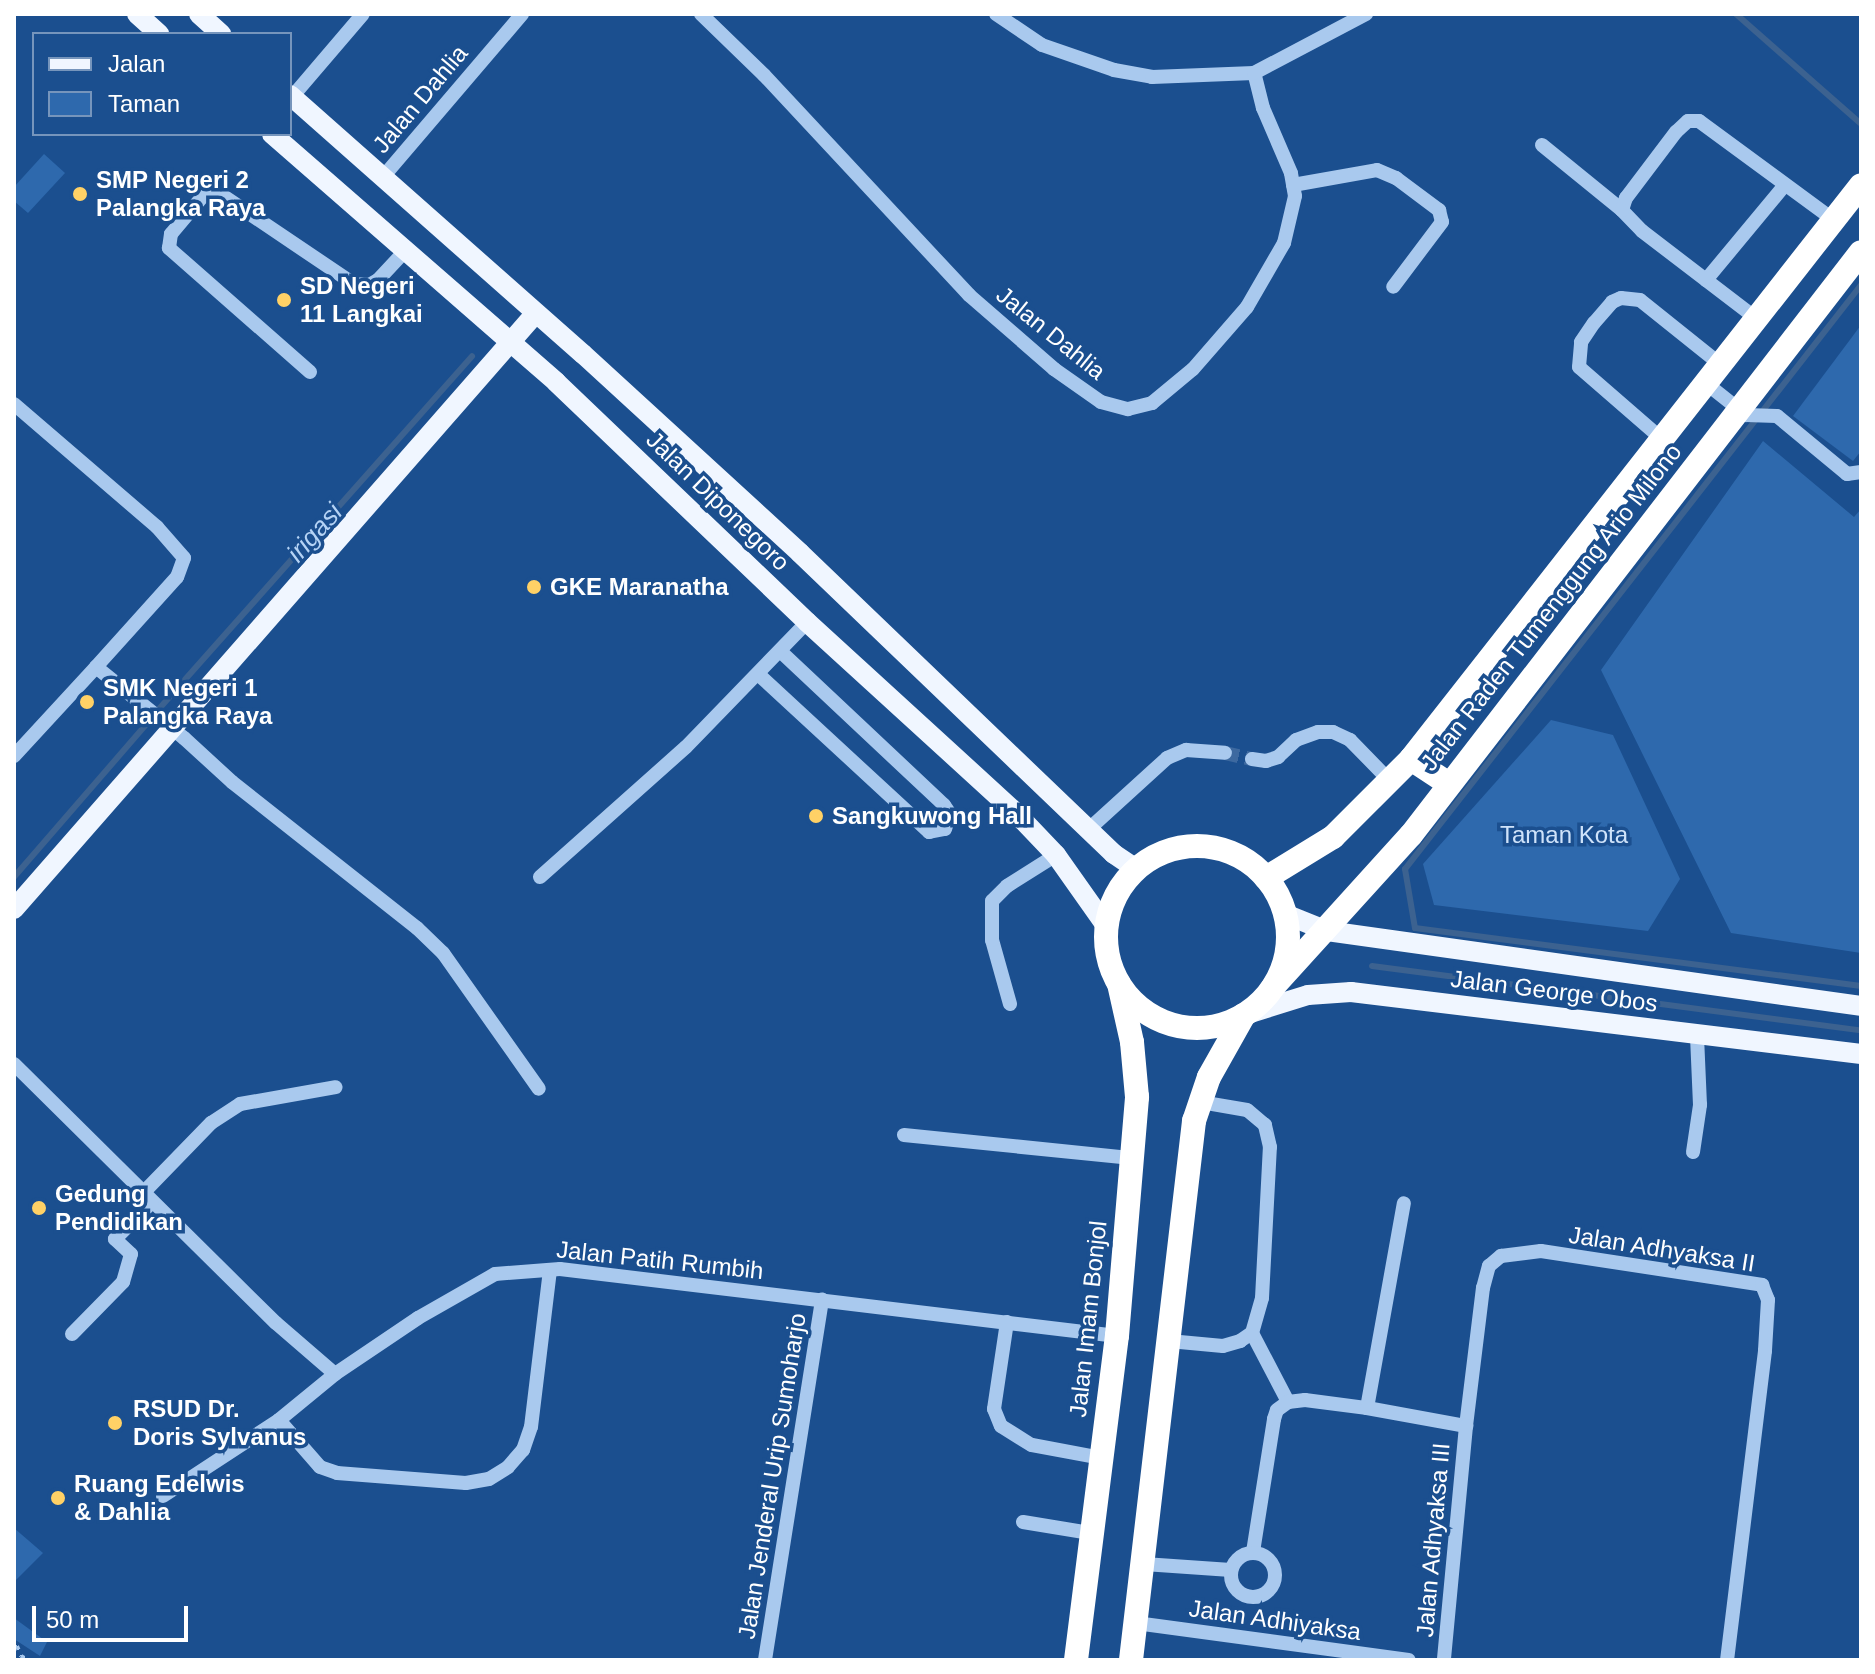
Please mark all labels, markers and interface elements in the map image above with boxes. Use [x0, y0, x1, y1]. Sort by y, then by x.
legend [32, 32, 292, 136]
street label: Jalan Dahlia [367, 39, 473, 159]
text: Jalan [108, 50, 165, 77]
text: Taman [108, 90, 180, 117]
place label: SMP Negeri 2 Palangka Raya [96, 166, 265, 222]
marker: SMP Negeri 2 Palangka Raya [71, 185, 89, 203]
place label: SD Negeri 11 Langkai [300, 272, 423, 328]
street label: Jalan Dahlia [991, 280, 1111, 386]
marker: SD Negeri 11 Langkai [275, 291, 293, 309]
street label: Jalan Diponegoro [640, 425, 796, 577]
street label: Jalan Raden Tumenggung Ario Milono [1414, 437, 1688, 777]
water label: irigasi [281, 497, 349, 569]
place label: GKE Maranatha [550, 573, 729, 601]
marker: GKE Maranatha [525, 578, 543, 596]
place label: SMK Negeri 1 Palangka Raya [103, 674, 272, 730]
marker: SMK Negeri 1 Palangka Raya [78, 693, 96, 711]
place label: Sangkuwong Hall [832, 802, 1032, 830]
marker: Sangkuwong Hall [807, 807, 825, 825]
park label: Taman Kota [1500, 821, 1628, 849]
street label: Jalan George Obos [1449, 964, 1659, 1018]
place label: Gedung Pendidikan [55, 1180, 183, 1236]
marker: Gedung Pendidikan [30, 1199, 48, 1217]
street label: Jalan Imam Bonjol [1063, 1219, 1113, 1419]
street label: Jalan Adhyaksa II [1566, 1220, 1758, 1278]
street label: Jalan Patih Rumbih [555, 1235, 765, 1285]
street label: Jalan Jenderal Urip Sumoharjo [732, 1311, 812, 1641]
place label: RSUD Dr. Doris Sylvanus [133, 1395, 306, 1451]
marker: RSUD Dr. Doris Sylvanus [104, 1412, 126, 1434]
street label: Jalan Adhyaksa III [1410, 1441, 1456, 1639]
place label: Ruang Edelwis & Dahlia [74, 1470, 245, 1526]
marker: Ruang Edelwis & Dahlia [49, 1489, 67, 1507]
scale bar [36, 1590, 192, 1640]
street label: Jalan Adhiyaksa [1186, 1594, 1364, 1646]
text: 50 m [46, 1606, 99, 1633]

